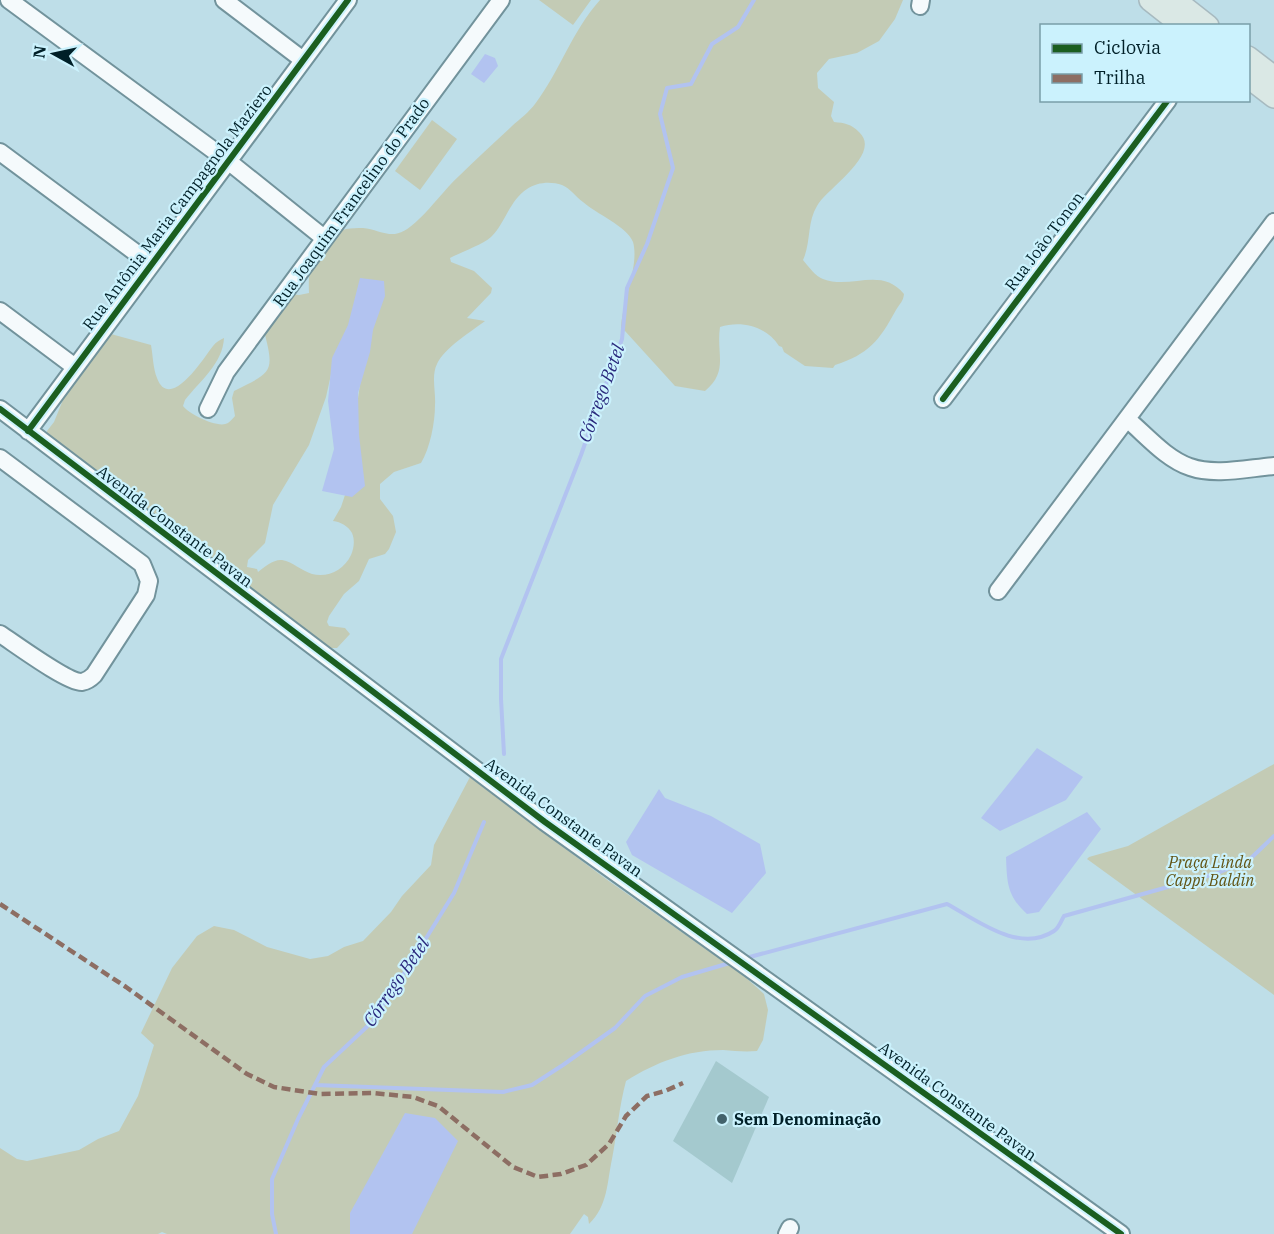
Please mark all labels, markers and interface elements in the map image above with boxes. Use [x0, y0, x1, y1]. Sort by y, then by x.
north arrow [24, 24, 84, 84]
legend [1040, 24, 1250, 102]
text: Ciclovia [1094, 36, 1161, 59]
text: N [28, 44, 50, 60]
text: Trilha [1094, 66, 1146, 89]
street label: Rua Antônia Maria Campagnola Maziero [78, 80, 276, 334]
street label: Rua Joaquim Francelino do Prado [268, 94, 434, 310]
street label: Rua João Tonon [1000, 187, 1088, 295]
water label: Córrego Betel [573, 340, 630, 445]
street label: Avenida Constante Pavan [93, 461, 257, 591]
street label: Avenida Constante Pavan [481, 753, 647, 881]
park label: Praça Linda Cappi Baldin [1166, 852, 1254, 890]
water label: Córrego Betel [358, 932, 435, 1031]
street label: Avenida Constante Pavan [875, 1037, 1041, 1165]
place label: Sem Denominação [734, 1109, 881, 1129]
marker: Sem Denominação [715, 1112, 729, 1126]

